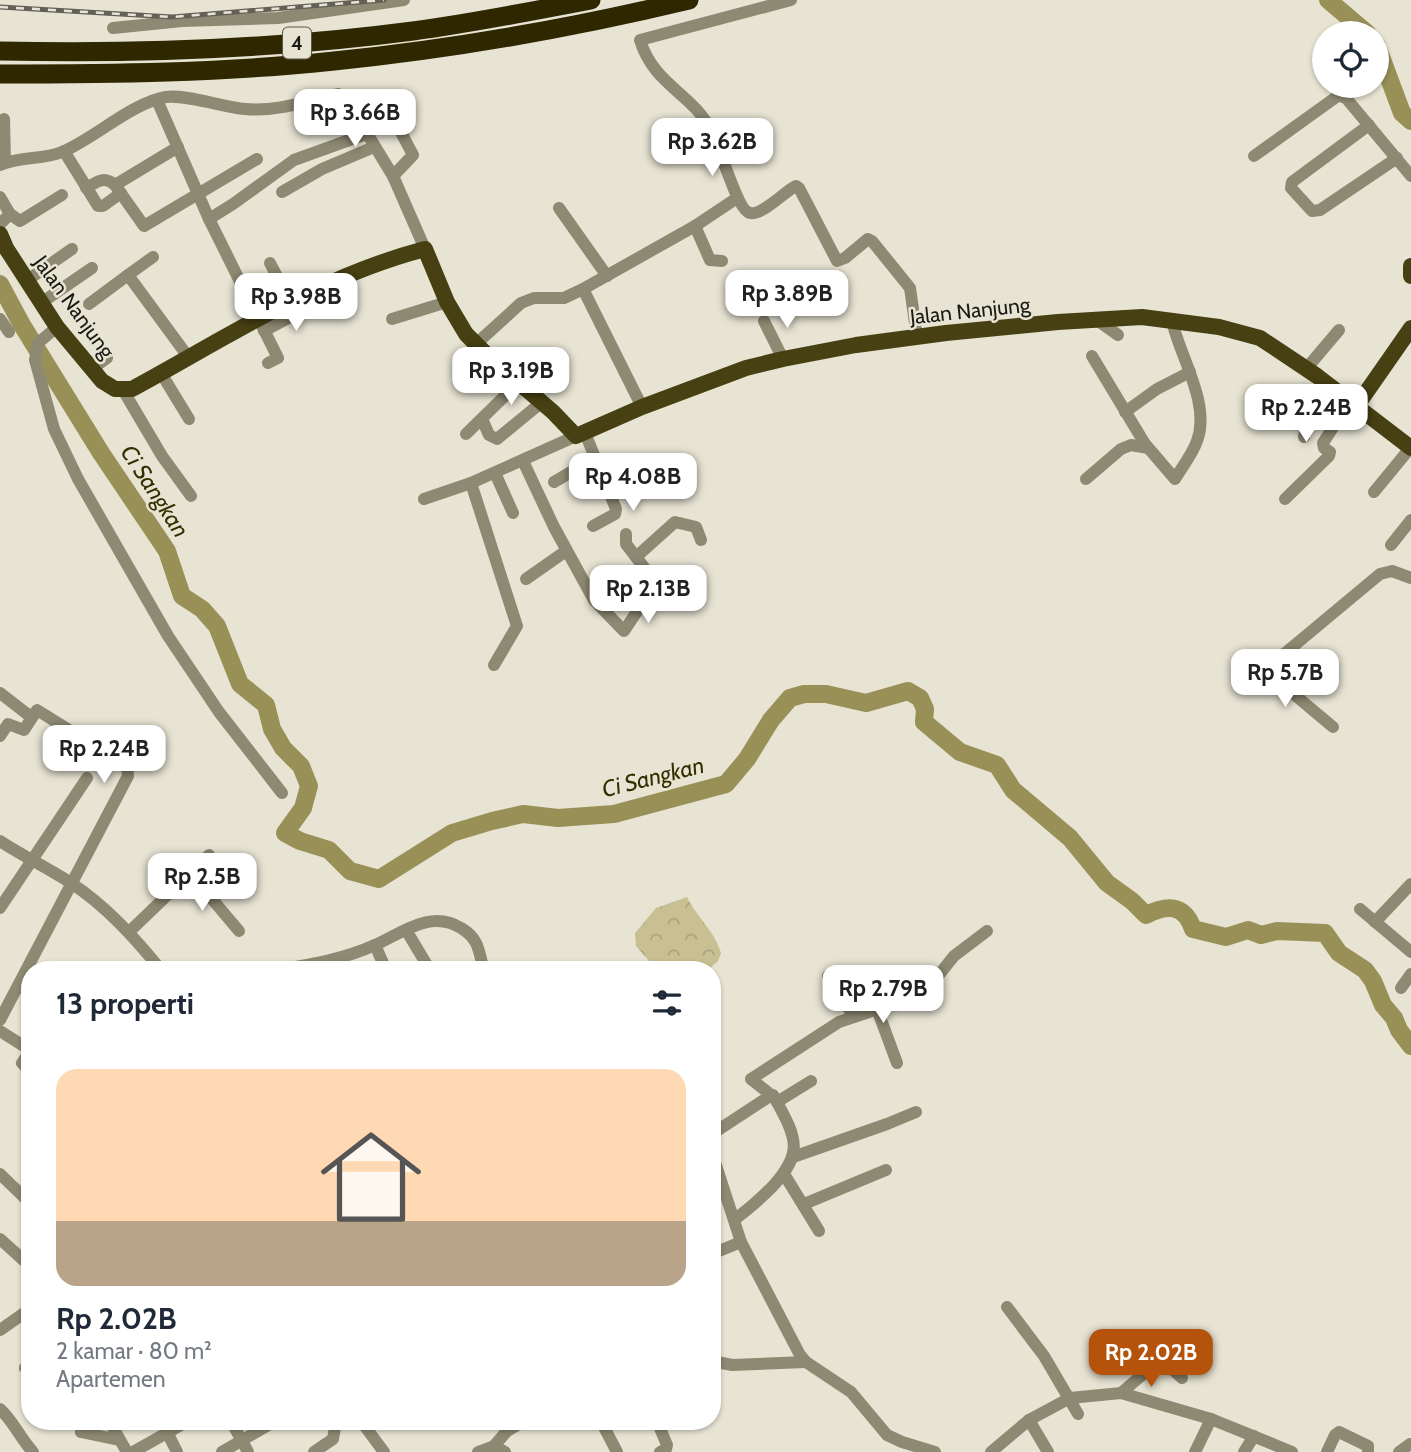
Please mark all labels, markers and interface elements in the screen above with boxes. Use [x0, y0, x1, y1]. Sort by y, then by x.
map controls [1312, 21, 1389, 98]
button: locate [1312, 21, 1389, 98]
road number: 4 [283, 28, 311, 58]
pin: Rp 3.66B [283, 90, 427, 149]
text: Rp 3.66B [310, 98, 400, 126]
pin: Rp 3.62B [640, 118, 784, 178]
text: Rp 3.62B [667, 127, 757, 155]
street label: Jalan Nanjung [27, 250, 120, 364]
pin: Rp 3.89B [715, 270, 859, 330]
pin: Rp 3.98B [224, 274, 368, 333]
text: Rp 3.89B [741, 279, 833, 307]
text: Rp 3.98B [251, 282, 341, 310]
street label: Jalan Nanjung [908, 292, 1032, 330]
pin: Rp 3.19B [439, 348, 583, 407]
text: Rp 3.19B [468, 356, 554, 384]
pin: Rp 2.24B [1234, 384, 1378, 444]
text: Rp 2.24B [1261, 393, 1351, 421]
water label: Ci Sangkan [115, 440, 195, 542]
pin: Rp 4.08B [561, 454, 705, 513]
text: Rp 4.08B [585, 462, 681, 490]
pin: Rp 2.13B [576, 566, 720, 625]
text: Rp 2.13B [606, 574, 690, 602]
pin: Rp 5.7B [1220, 650, 1350, 709]
text: Rp 5.7B [1247, 658, 1323, 686]
pin: Rp 2.24B [32, 726, 176, 785]
text: Rp 2.24B [59, 734, 149, 762]
water label: Ci Sangkan [599, 751, 707, 803]
pin: Rp 2.5B [137, 853, 267, 913]
text: Rp 2.5B [164, 862, 240, 890]
pin: Rp 2.79B [811, 965, 955, 1025]
text: Rp 2.79B [839, 974, 927, 1002]
icon: filters [648, 984, 686, 1022]
text: 13 properti [56, 985, 194, 1022]
icon: home [308, 1114, 434, 1240]
text: Rp 2.02B [56, 1300, 177, 1337]
pin: Rp 2.02B [1079, 1330, 1223, 1389]
text: 2 kamar · 80 m² [56, 1337, 212, 1365]
text: Rp 2.02B [1105, 1338, 1197, 1366]
text: Apartemen [56, 1365, 166, 1393]

